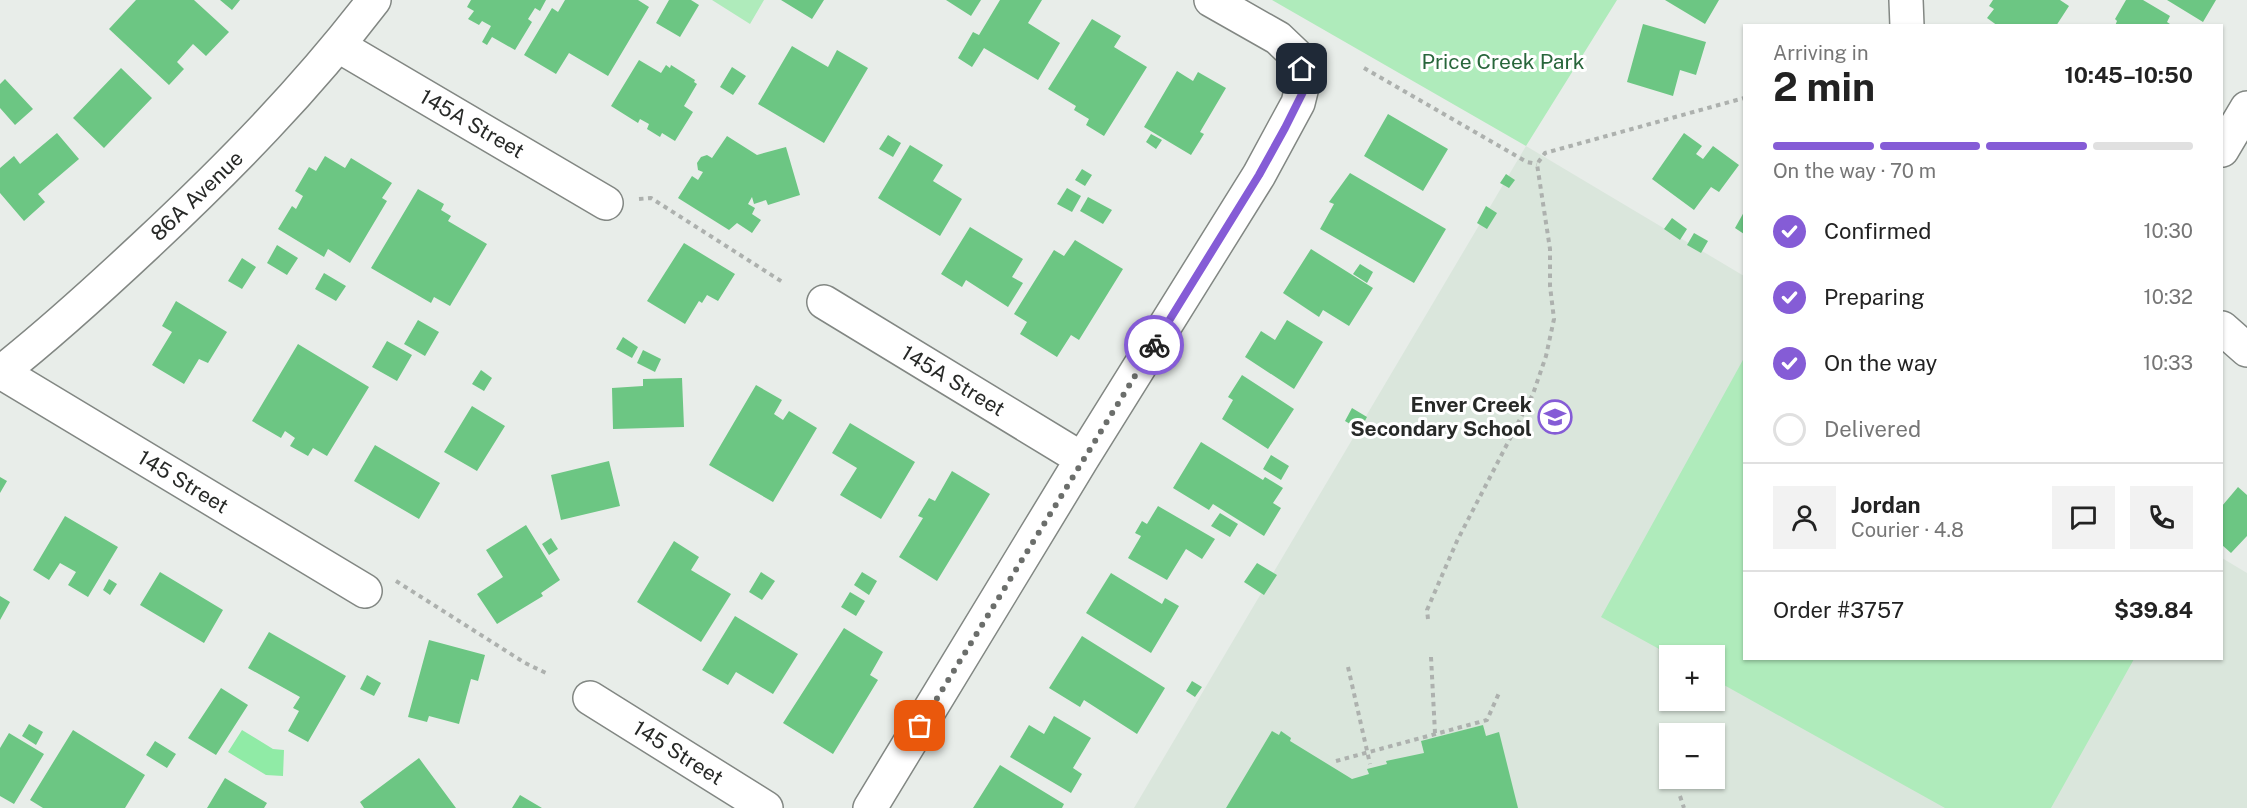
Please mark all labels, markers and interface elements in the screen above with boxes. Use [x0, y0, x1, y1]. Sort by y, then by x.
text: Arriving in [1773, 41, 1868, 65]
pin [1276, 43, 1327, 94]
park label: Price Creek Park [1422, 49, 1585, 74]
icon: home [1285, 52, 1318, 85]
text: 10:45–10:50 [2064, 62, 2193, 88]
text: 2 min [1773, 64, 1875, 110]
street label: 145A Street [416, 84, 529, 163]
street label: 86A Avenue [145, 145, 248, 246]
text: On the way · 70 m [1773, 159, 1936, 183]
icon: check [1773, 215, 1806, 248]
text: Confirmed [1824, 218, 1931, 244]
text: 10:30 [2143, 219, 2193, 243]
icon: check [1773, 281, 1806, 314]
text: Preparing [1824, 284, 1925, 310]
text: 10:32 [2144, 285, 2193, 309]
courier [1124, 315, 1184, 375]
icon: bike [1138, 329, 1171, 362]
street label: 145A Street [897, 340, 1010, 421]
icon: check [1773, 347, 1806, 380]
text: On the way [1824, 350, 1937, 376]
text: 10:33 [2143, 351, 2193, 375]
place label: Enver Creek Secondary School [1350, 392, 1532, 441]
school or university icon: Enver Creek Secondary School [1537, 399, 1573, 435]
text: Delivered [1824, 416, 1921, 442]
street label: 145 Street [133, 445, 233, 518]
button: person [1773, 486, 1836, 549]
button: chat [2052, 486, 2115, 549]
button: phone [2130, 486, 2193, 549]
text: Jordan [1851, 492, 1920, 518]
text: Courier · 4.8 [1851, 518, 1964, 542]
text: Order #3757 [1773, 597, 1904, 623]
text: $39.84 [2114, 597, 2193, 623]
map controls [1659, 645, 1725, 789]
button: + [1659, 645, 1725, 711]
pin [894, 700, 945, 751]
icon: bag [903, 709, 936, 742]
street label: 145 Street [629, 715, 728, 790]
button: − [1659, 723, 1725, 789]

